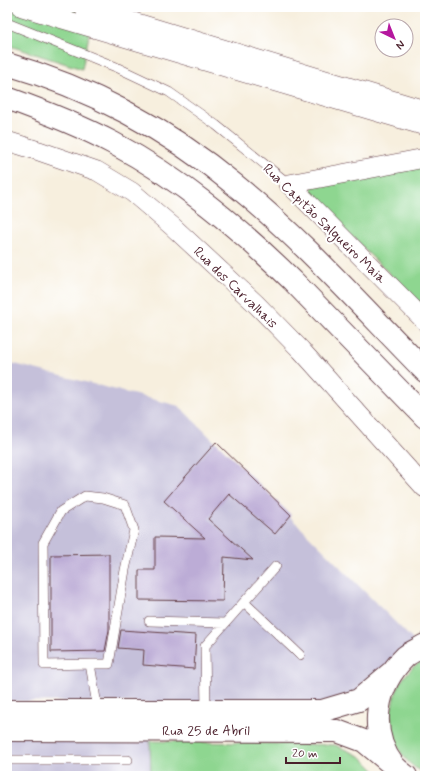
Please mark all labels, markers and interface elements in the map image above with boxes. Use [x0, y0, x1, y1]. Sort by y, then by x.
north arrow [374, 18, 414, 58]
text: N [393, 37, 408, 52]
street label: Rua Capitão Salgueiro Maia [258, 160, 390, 289]
street label: Rua dos Carvalhais [189, 243, 281, 333]
street label: Rua 25 de Abril [162, 722, 250, 740]
scale bar [286, 739, 340, 765]
text: 20 m [292, 746, 318, 762]

